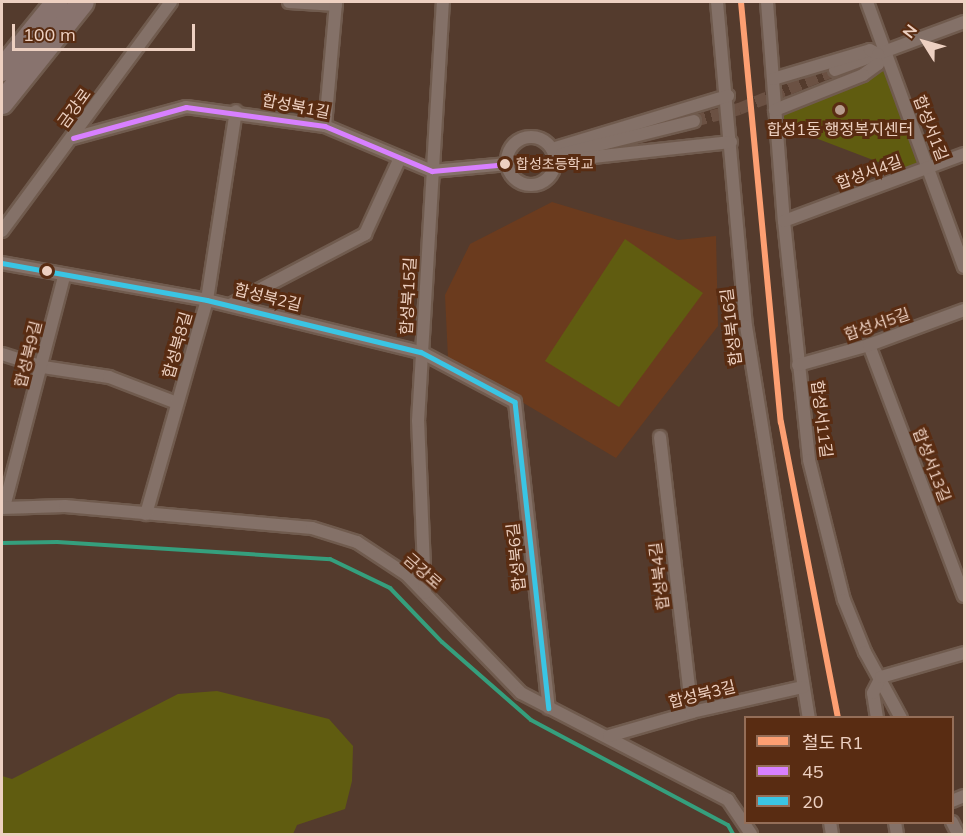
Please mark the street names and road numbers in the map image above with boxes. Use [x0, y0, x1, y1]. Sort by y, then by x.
street label: 금강로 [53, 84, 95, 132]
street label: 합성북1길 [261, 90, 331, 122]
street label: 합성서1길 [910, 93, 952, 163]
street label: 합성서4길 [834, 151, 904, 193]
street label: 합성북15길 [396, 257, 420, 335]
street label: 합성북2길 [232, 279, 304, 315]
street label: 합성북16길 [717, 287, 745, 367]
street label: 합성서5길 [842, 304, 912, 344]
street label: 합성북8길 [158, 309, 196, 381]
street label: 합성북9길 [10, 318, 46, 390]
street label: 합성서11길 [808, 379, 836, 459]
street label: 합성서13길 [909, 425, 955, 505]
street label: 합성북6길 [503, 522, 529, 592]
street label: 합성북4길 [645, 541, 673, 611]
street label: 금강로 [400, 549, 446, 593]
street label: 합성북3길 [666, 676, 738, 712]

